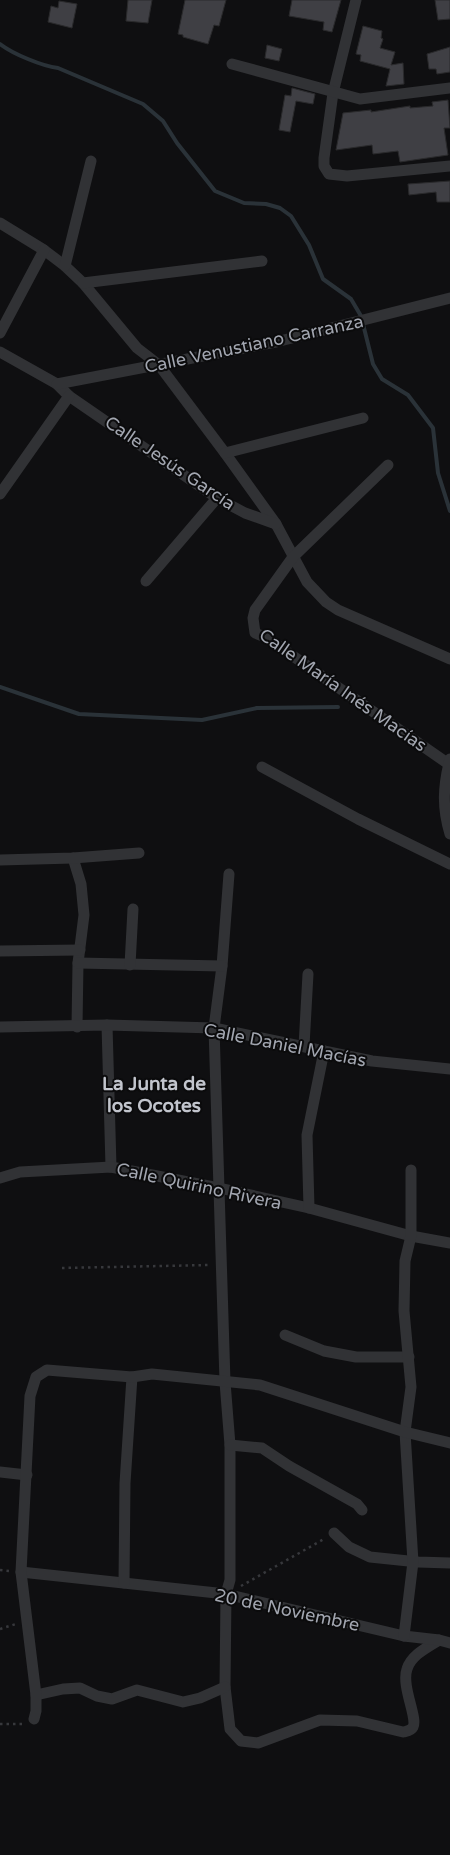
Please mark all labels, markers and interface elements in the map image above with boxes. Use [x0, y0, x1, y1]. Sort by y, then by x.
street label: Calle Venustiano Carranza [143, 310, 365, 378]
street label: Calle Jesús García [101, 411, 239, 515]
street label: Calle María Inés Macías [255, 624, 431, 756]
street label: Calle Daniel Macías [202, 1018, 368, 1072]
district label: La Junta de los Ocotes [102, 1073, 206, 1117]
street label: Calle Quirino Rivera [114, 1158, 284, 1214]
street label: 20 de Noviembre [213, 1584, 361, 1636]

